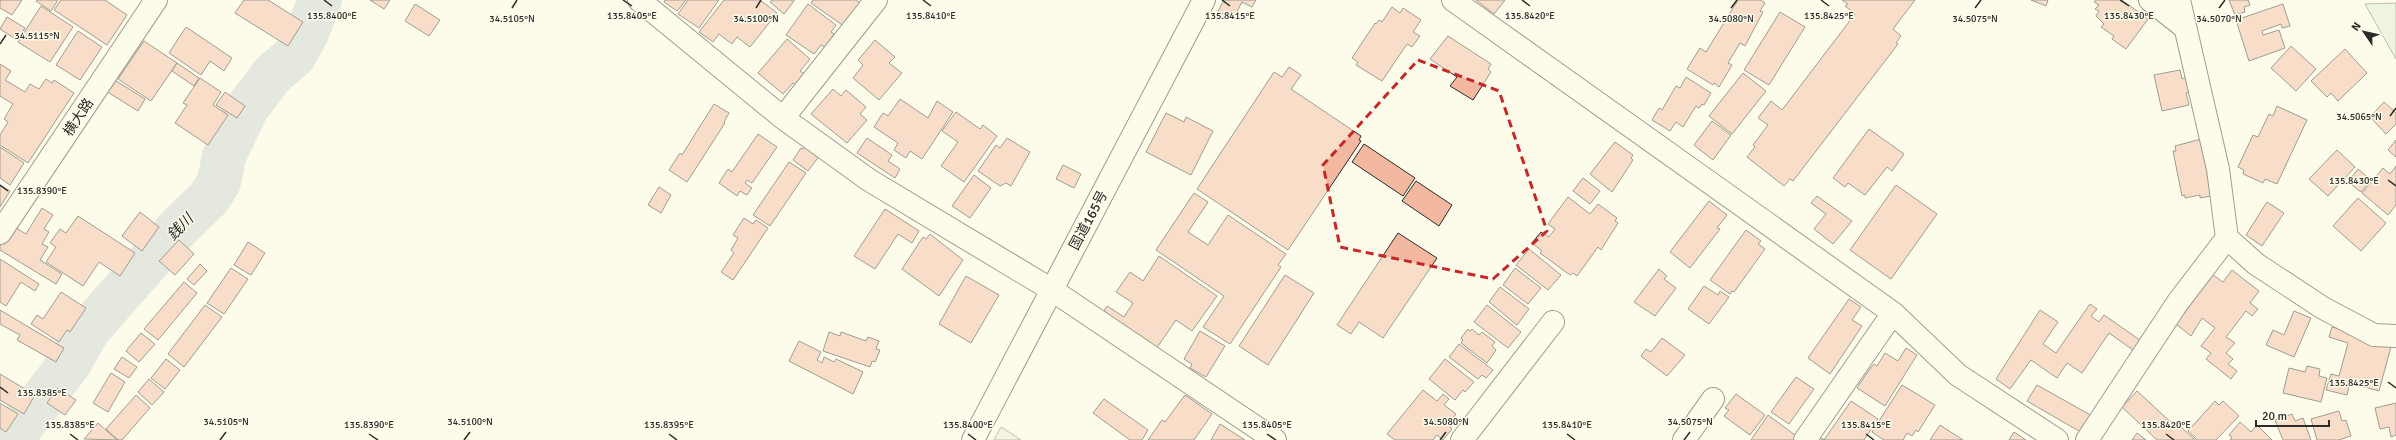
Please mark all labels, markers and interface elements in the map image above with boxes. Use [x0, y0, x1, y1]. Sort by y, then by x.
text: 135.8400°E [307, 10, 357, 22]
text: 135.8405°E [607, 10, 657, 22]
text: 135.8410°E [906, 10, 956, 22]
text: 135.8415°E [1205, 10, 1255, 22]
text: 135.8420°E [1505, 10, 1555, 22]
text: 135.8425°E [1804, 10, 1854, 22]
text: 135.8430°E [2104, 10, 2154, 22]
north arrow [2344, 12, 2384, 52]
text: 34.5105°N [489, 13, 535, 25]
text: 34.5100°N [733, 13, 779, 25]
text: 34.5080°N [1708, 13, 1754, 25]
text: 34.5075°N [1952, 13, 1998, 25]
text: 34.5070°N [2196, 13, 2242, 25]
text: N [2349, 20, 2364, 33]
text: 34.5115°N [14, 30, 60, 42]
street label: 横大路 [60, 95, 97, 139]
text: 34.5065°N [2336, 111, 2382, 123]
text: 135.8430°E [2329, 175, 2379, 187]
text: 135.8390°E [17, 185, 67, 197]
street label: 国道165号 [1066, 188, 1111, 253]
water label: 銭川 [163, 209, 198, 244]
text: 135.8425°E [2329, 377, 2379, 389]
text: 135.8385°E [17, 387, 67, 399]
scale bar [2256, 402, 2329, 428]
text: 20 m [2262, 409, 2287, 424]
text: 34.5105°N [203, 416, 249, 428]
text: 34.5100°N [447, 416, 493, 428]
text: 34.5080°N [1423, 416, 1469, 428]
text: 34.5075°N [1667, 416, 1713, 428]
text: 135.8385°E [45, 419, 95, 431]
text: 135.8390°E [344, 419, 394, 431]
text: 135.8395°E [644, 419, 694, 431]
text: 135.8400°E [943, 419, 993, 431]
text: 135.8405°E [1242, 419, 1292, 431]
text: 135.8410°E [1542, 419, 1592, 431]
text: 135.8415°E [1841, 419, 1891, 431]
text: 135.8420°E [2141, 419, 2191, 431]

